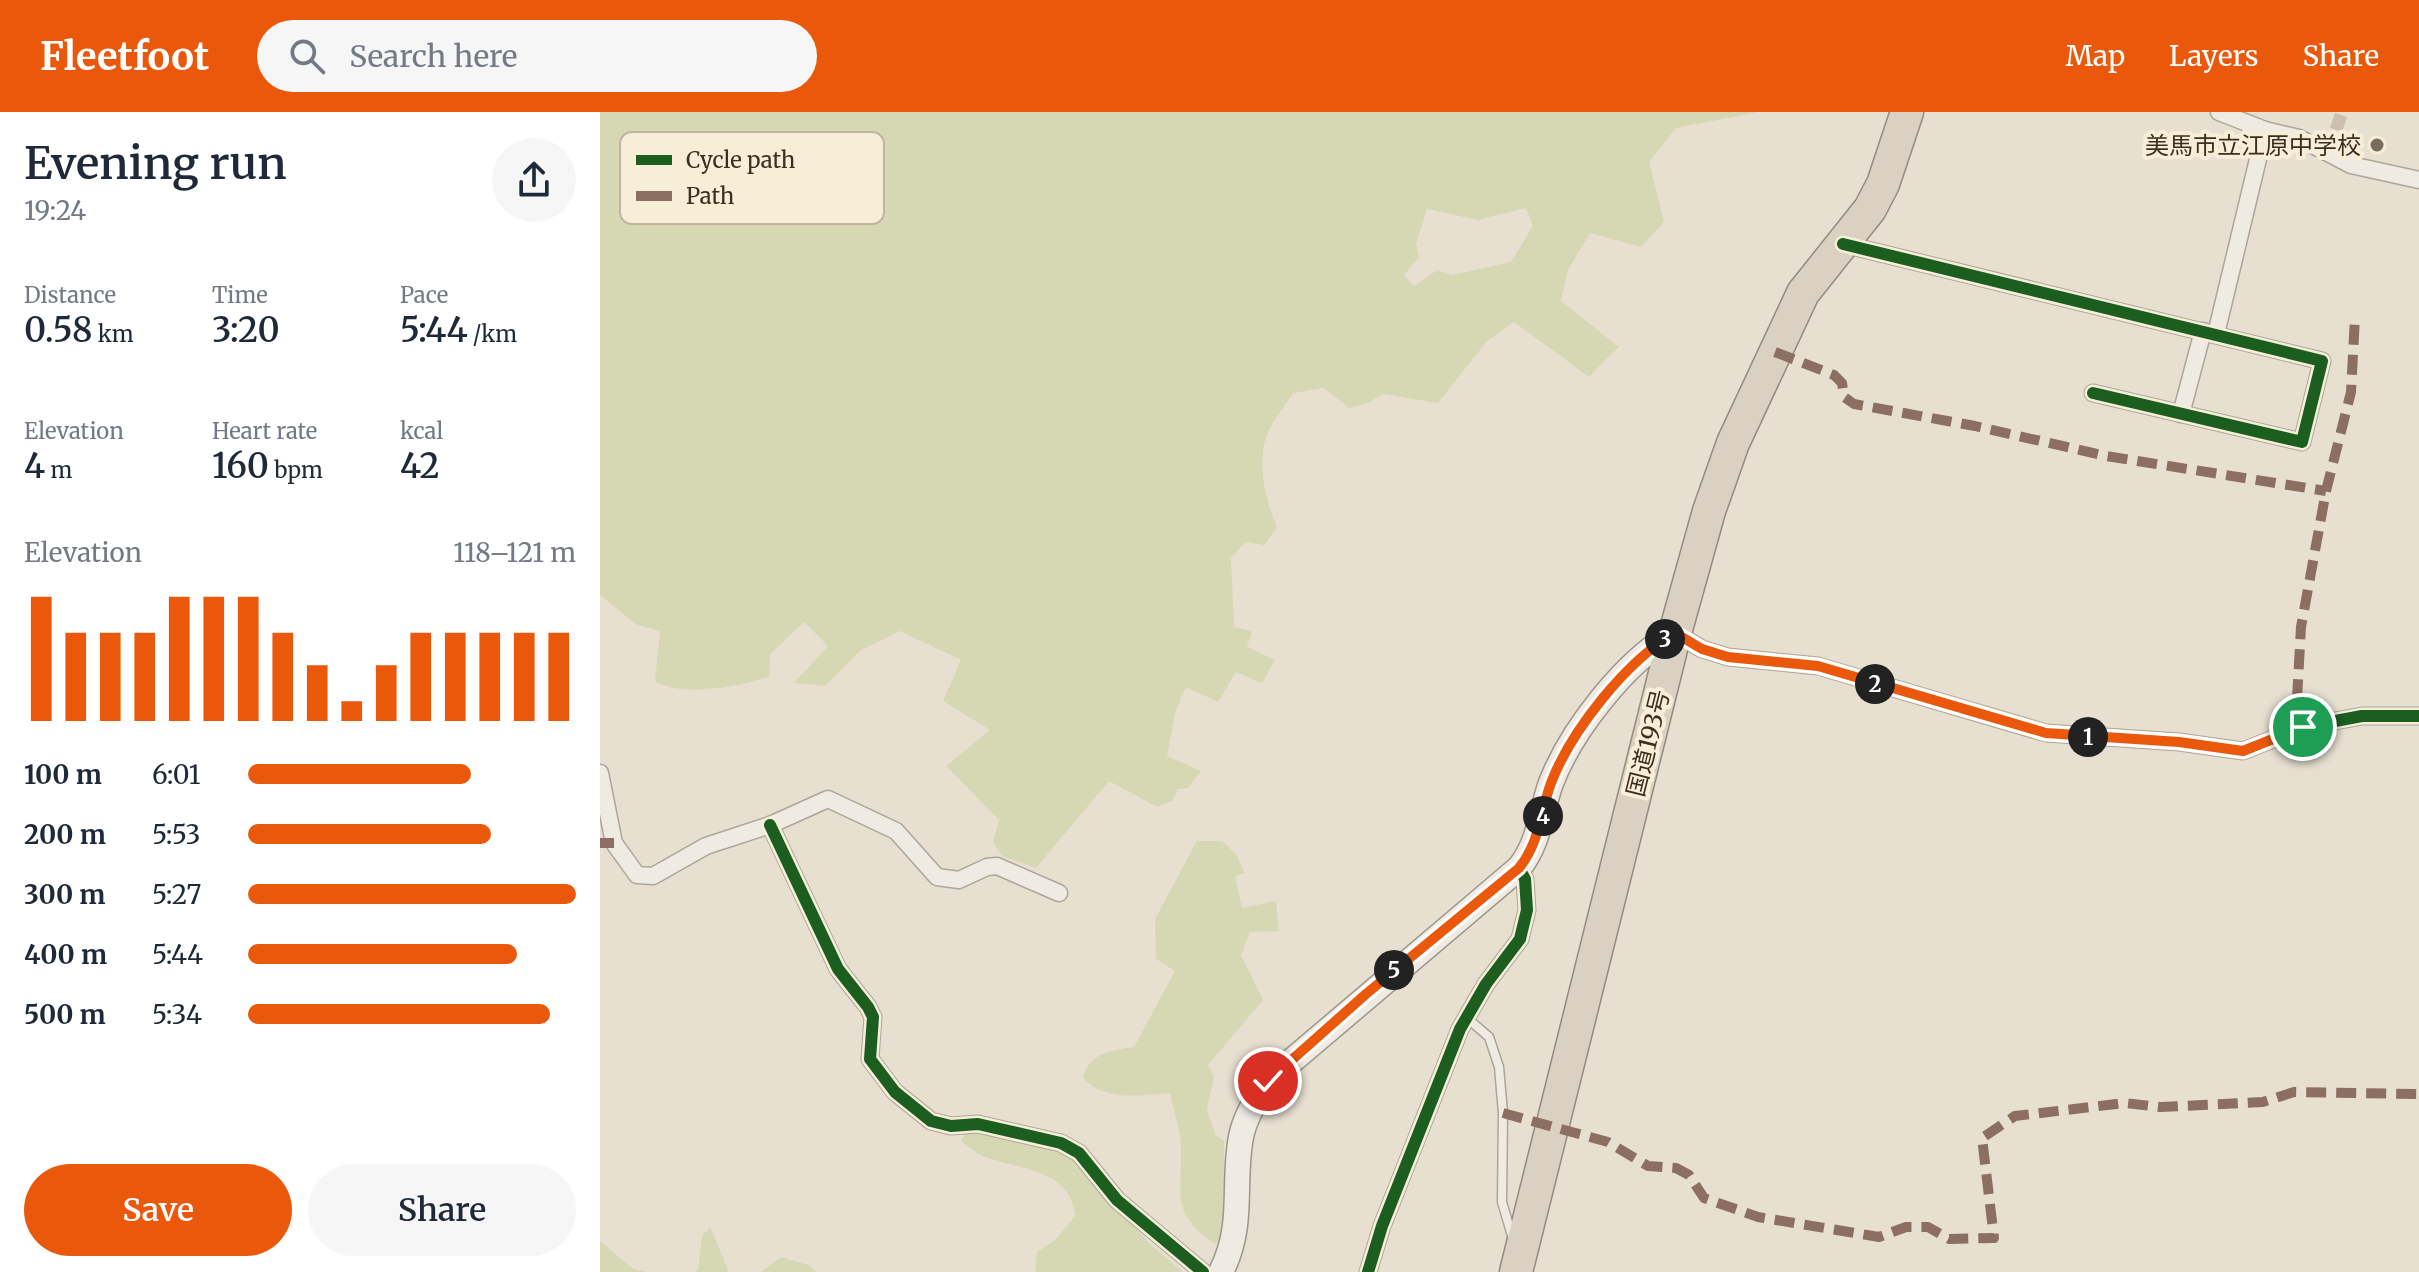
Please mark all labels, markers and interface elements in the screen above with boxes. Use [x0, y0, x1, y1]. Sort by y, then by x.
search box [257, 20, 817, 92]
text: Fleetfoot [40, 33, 209, 80]
icon: search [285, 34, 329, 78]
text: Search here [349, 37, 517, 75]
text: Map [2065, 38, 2125, 74]
text: Layers [2169, 38, 2258, 74]
text: Share [2302, 38, 2379, 74]
place label: 美馬市立江原中学校 [2145, 130, 2361, 161]
legend [620, 132, 884, 224]
text: Evening run [24, 136, 287, 191]
marker: 美馬市立江原中学校 [2368, 136, 2386, 154]
button: share [492, 138, 576, 222]
text: Cycle path [686, 146, 796, 174]
text: Path [686, 182, 735, 210]
text: 19:24 [24, 194, 86, 227]
text: Distance [24, 281, 116, 309]
text: Time [212, 281, 268, 309]
text: Pace [400, 281, 448, 309]
text: 0.58 [24, 309, 93, 351]
text: 3:20 [212, 309, 280, 351]
text: 5:44 [400, 309, 468, 351]
text: km [93, 320, 134, 348]
text: /km [468, 320, 517, 348]
text: Elevation [24, 417, 124, 445]
text: Heart rate [212, 417, 317, 445]
text: kcal [400, 417, 443, 445]
text: 4 [24, 445, 45, 487]
text: 160 [212, 445, 269, 487]
text: 42 [400, 445, 440, 487]
text: m [45, 456, 72, 484]
text: bpm [269, 456, 323, 484]
text: Elevation [24, 536, 142, 569]
text: 118–121 m [453, 536, 576, 569]
pin: 3 [1645, 619, 1685, 659]
text: 3 [1659, 625, 1671, 653]
pin: 2 [1855, 664, 1895, 704]
text: 2 [1869, 670, 1881, 698]
street label: 国道193号 [1620, 686, 1676, 800]
pin [2269, 693, 2337, 761]
icon: arrive [2281, 705, 2325, 749]
pin: 1 [2068, 717, 2108, 757]
text: 1 [2083, 723, 2093, 751]
text: 100 m [24, 758, 102, 791]
text: 6:01 [152, 758, 200, 791]
pin: 4 [1523, 796, 1563, 836]
text: 4 [1536, 802, 1550, 830]
text: 200 m [24, 818, 106, 851]
text: 5:53 [152, 818, 201, 851]
text: 300 m [24, 878, 105, 911]
text: 5:27 [152, 878, 201, 911]
text: 400 m [24, 938, 107, 971]
text: 5:44 [152, 938, 203, 971]
pin: 5 [1374, 950, 1414, 990]
text: 5 [1388, 956, 1400, 984]
text: 500 m [24, 998, 106, 1031]
text: 5:34 [152, 998, 202, 1031]
pin [1234, 1047, 1302, 1115]
icon: check [1246, 1059, 1290, 1103]
button: Save [24, 1164, 292, 1256]
button: Share [308, 1164, 576, 1256]

